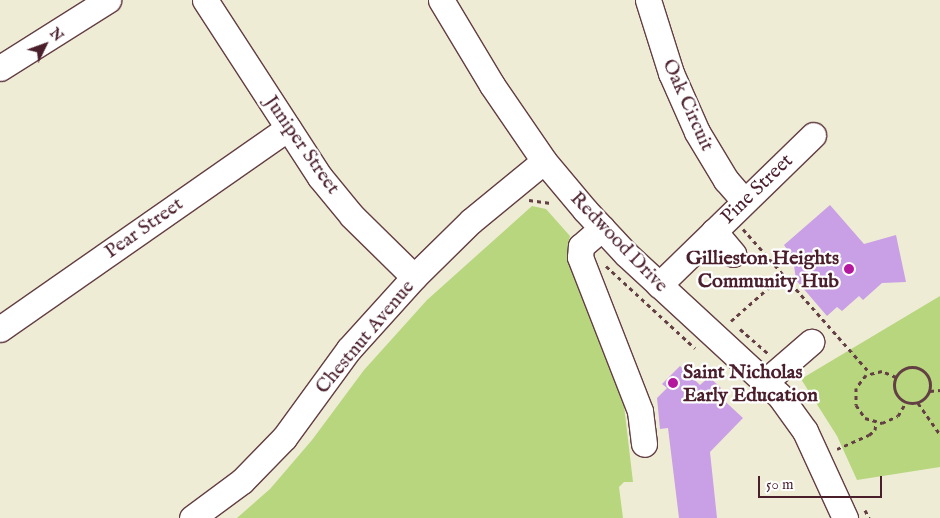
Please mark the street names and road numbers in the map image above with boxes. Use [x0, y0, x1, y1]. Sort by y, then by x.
street label: Oak Circuit [657, 55, 719, 155]
street label: Juniper Street [259, 91, 345, 199]
street label: Pine Street [716, 149, 798, 229]
street label: Redwood Drive [565, 187, 673, 297]
street label: Pear Street [100, 192, 188, 264]
street label: Chestnut Avenue [310, 275, 420, 399]

